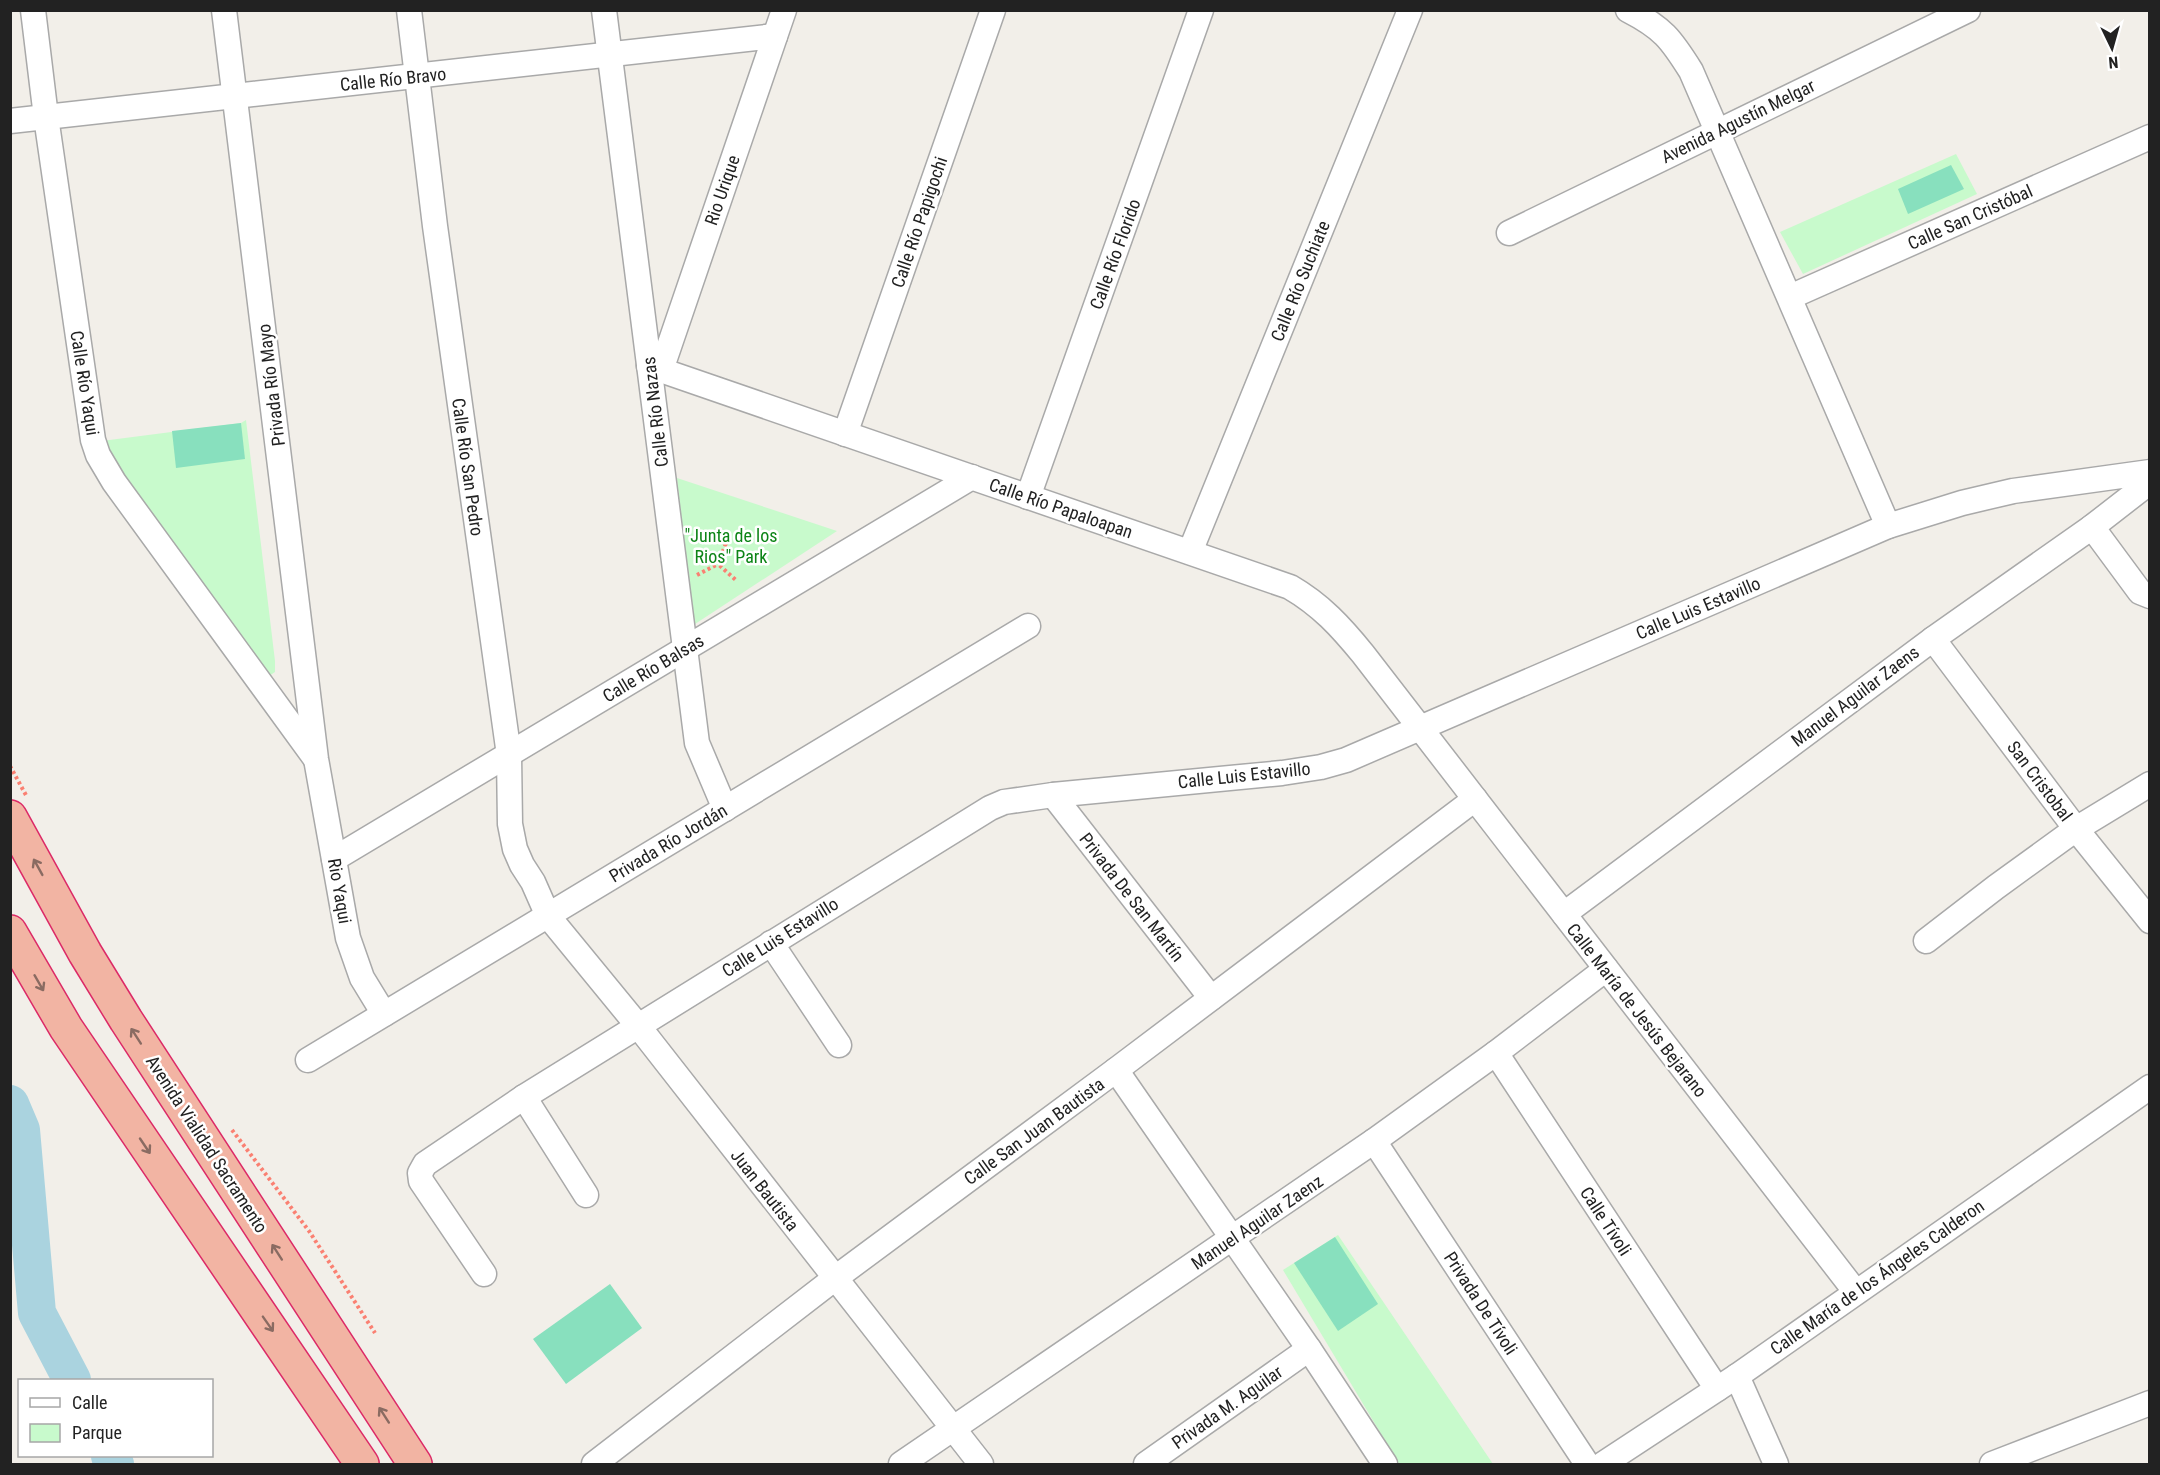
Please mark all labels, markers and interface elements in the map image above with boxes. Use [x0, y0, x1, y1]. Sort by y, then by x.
north arrow [2082, 18, 2142, 78]
text: N [2108, 53, 2119, 72]
street label: Calle Río Bravo [339, 63, 447, 95]
street label: Avenida Agustín Melgar [1658, 74, 1819, 167]
street label: Rio Urique [700, 152, 744, 228]
street label: Calle Río Papigochi [887, 154, 951, 290]
street label: Calle San Cristóbal [1904, 180, 2036, 254]
street label: Calle Río Florido [1085, 196, 1145, 312]
street label: Calle Río Suchiate [1266, 218, 1334, 344]
street label: Privada Río Mayo [253, 323, 289, 447]
street label: Calle Río Yaqui [66, 329, 104, 437]
street label: Calle Río Nazas [638, 356, 672, 468]
street label: Calle Río San Pedro [448, 397, 488, 537]
street label: Calle Río Papaloapan [986, 474, 1136, 542]
park label: "Junta de los Rios" Park [685, 525, 777, 567]
street label: Calle Luis Estavillo [1633, 572, 1763, 644]
street label: Calle Río Balsas [599, 630, 707, 706]
street label: Manuel Aguilar Zaens [1787, 641, 1923, 751]
street label: San Cristobal [2003, 737, 2077, 825]
street label: Calle Luis Estavillo [1177, 758, 1311, 792]
street label: Privada Río Jordán [605, 800, 731, 886]
street label: Privada De San Martín [1075, 828, 1189, 966]
street label: Rio Yaqui [324, 857, 356, 925]
one-way arrow [32, 859, 43, 877]
street label: Calle Luis Estavillo [718, 893, 842, 981]
street label: Calle María de Jesús Bejarano [1563, 919, 1711, 1101]
one-way arrow [34, 974, 46, 991]
one-way arrow [130, 1027, 143, 1044]
street label: Avenida Vialidad Sacramento [142, 1051, 272, 1237]
street label: Calle San Juan Bautista [960, 1073, 1108, 1189]
one-way arrow [140, 1137, 152, 1154]
street label: Juan Bautista [727, 1145, 803, 1235]
street label: Manuel Aguilar Zaenz [1187, 1170, 1327, 1274]
street label: Calle Tívoli [1576, 1183, 1636, 1259]
street label: Calle María de los Ángeles Calderon [1766, 1195, 1988, 1359]
one-way arrow [271, 1243, 284, 1260]
street label: Privada De Tívoli [1440, 1248, 1522, 1358]
one-way arrow [262, 1315, 274, 1331]
street label: Privada M. Aguilar [1168, 1361, 1287, 1453]
legend [18, 1379, 213, 1457]
text: Calle [72, 1392, 108, 1413]
one-way arrow [377, 1407, 389, 1424]
text: Parque [72, 1422, 122, 1443]

